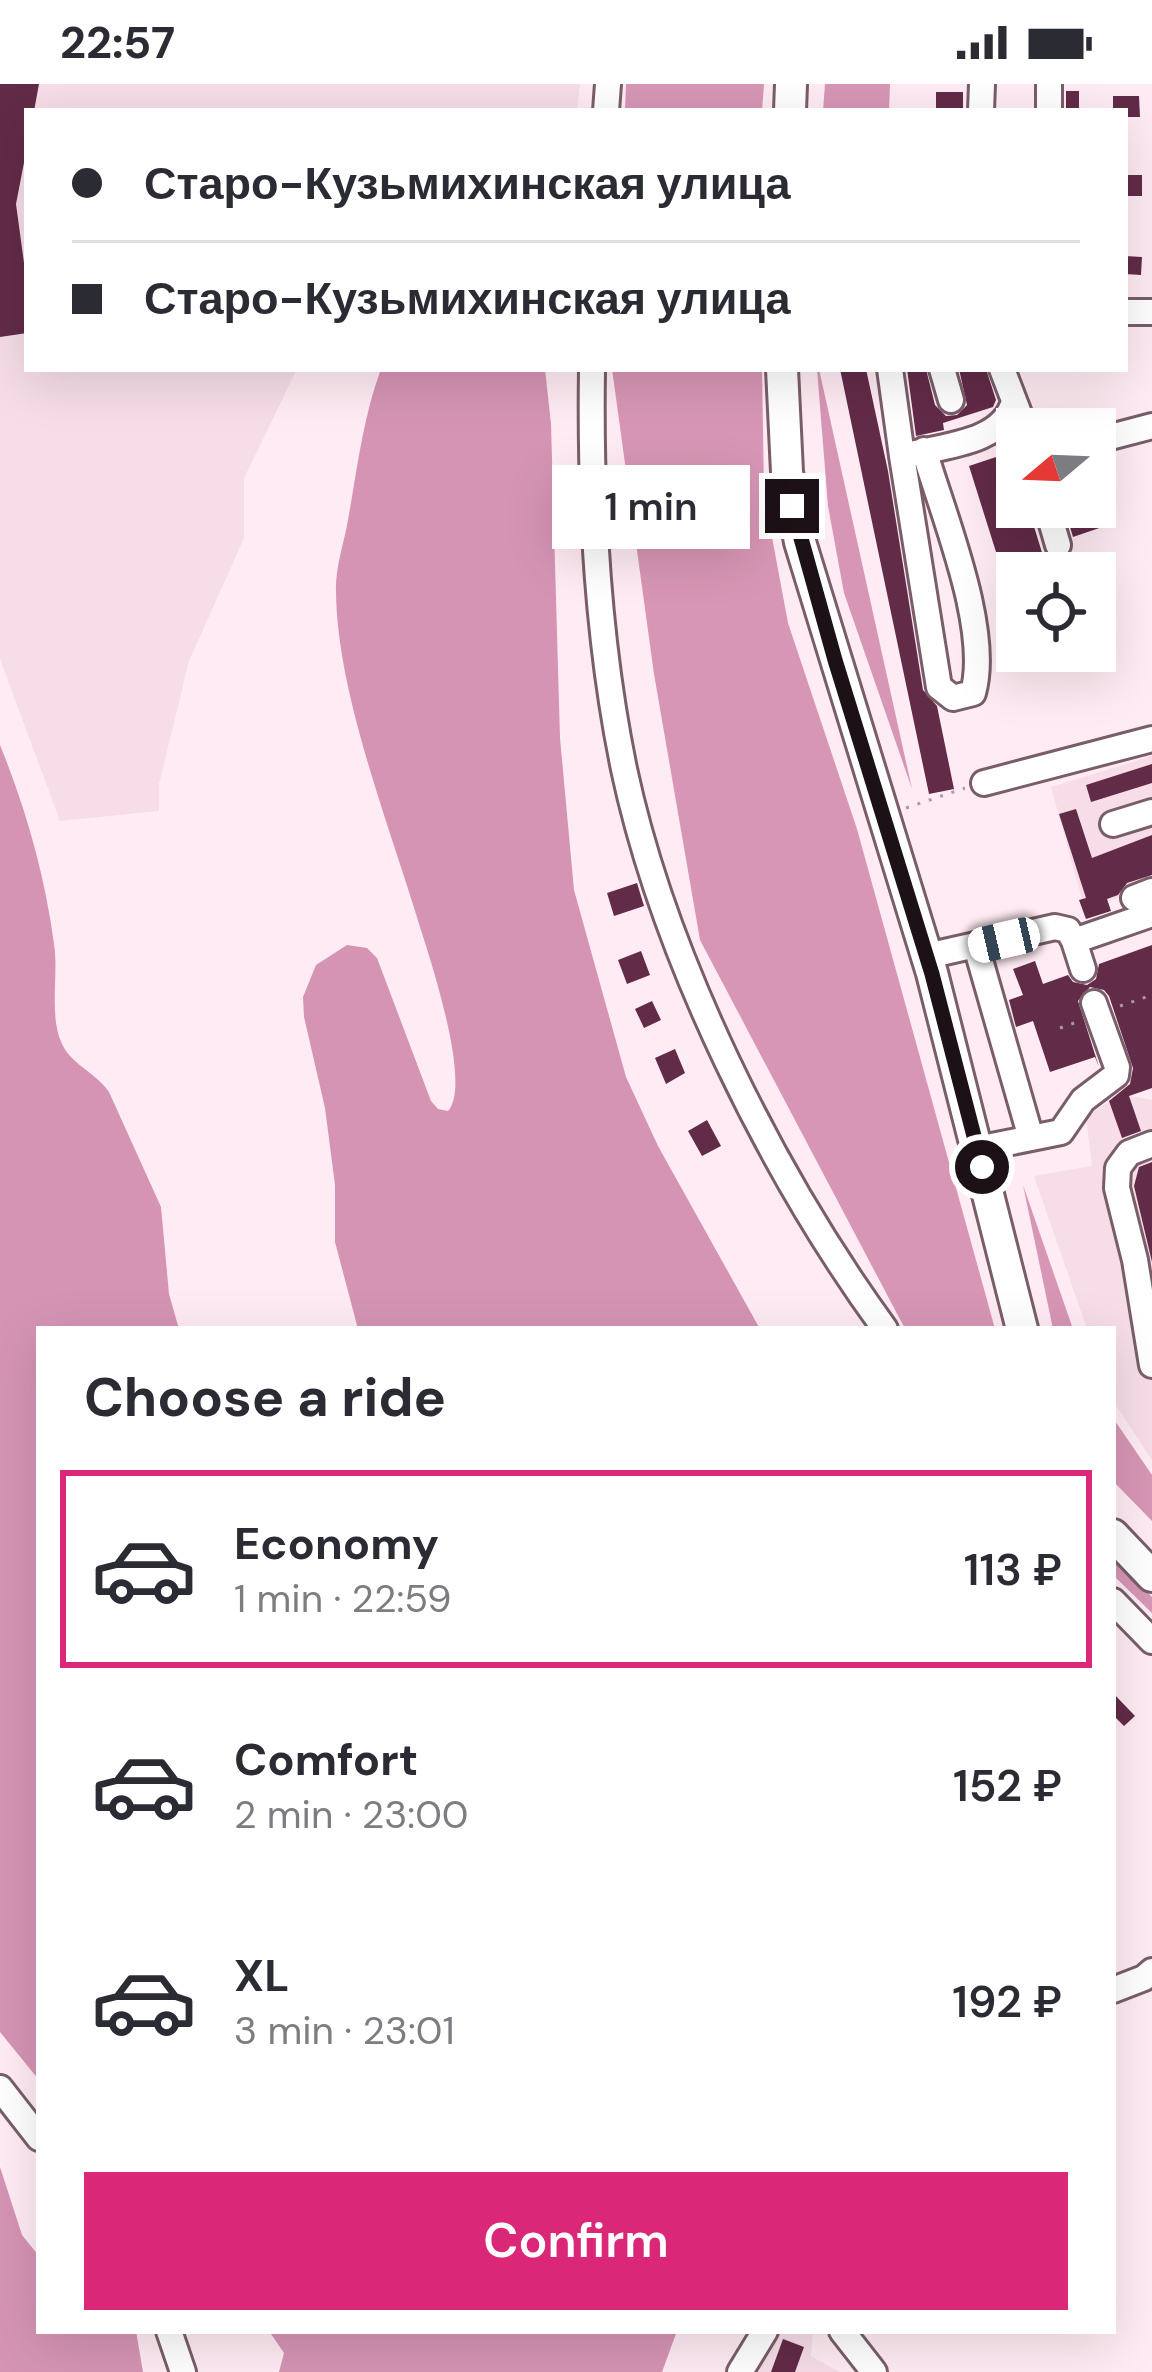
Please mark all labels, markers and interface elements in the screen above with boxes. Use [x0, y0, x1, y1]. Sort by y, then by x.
text: 22:57 [60, 13, 175, 72]
text: Старо-Кузьмихинская улица [144, 154, 791, 213]
text: Старо-Кузьмихинская улица [144, 269, 791, 328]
north arrow [996, 408, 1116, 528]
map controls [996, 408, 1116, 672]
callout: 1 min [552, 464, 750, 548]
route end [765, 479, 819, 533]
text: 1 min [604, 481, 698, 532]
button: locate [996, 552, 1116, 672]
car [965, 914, 1043, 966]
route start [955, 1140, 1009, 1194]
text: Choose a ride [84, 1362, 446, 1433]
text: Economy [234, 1514, 439, 1573]
icon: car [90, 1515, 198, 1623]
text: 113 ₽ [964, 1540, 1062, 1599]
text: 1 min · 22:59 [234, 1573, 451, 1624]
text: Comfort [234, 1730, 418, 1789]
icon: car [90, 1731, 198, 1839]
text: 152 ₽ [953, 1756, 1062, 1815]
text: 2 min · 23:00 [234, 1789, 469, 1840]
text: XL [234, 1946, 289, 2005]
icon: car [90, 1947, 198, 2055]
text: 192 ₽ [952, 1972, 1062, 2031]
text: 3 min · 23:01 [234, 2005, 455, 2056]
button: Confirm [84, 2172, 1068, 2310]

